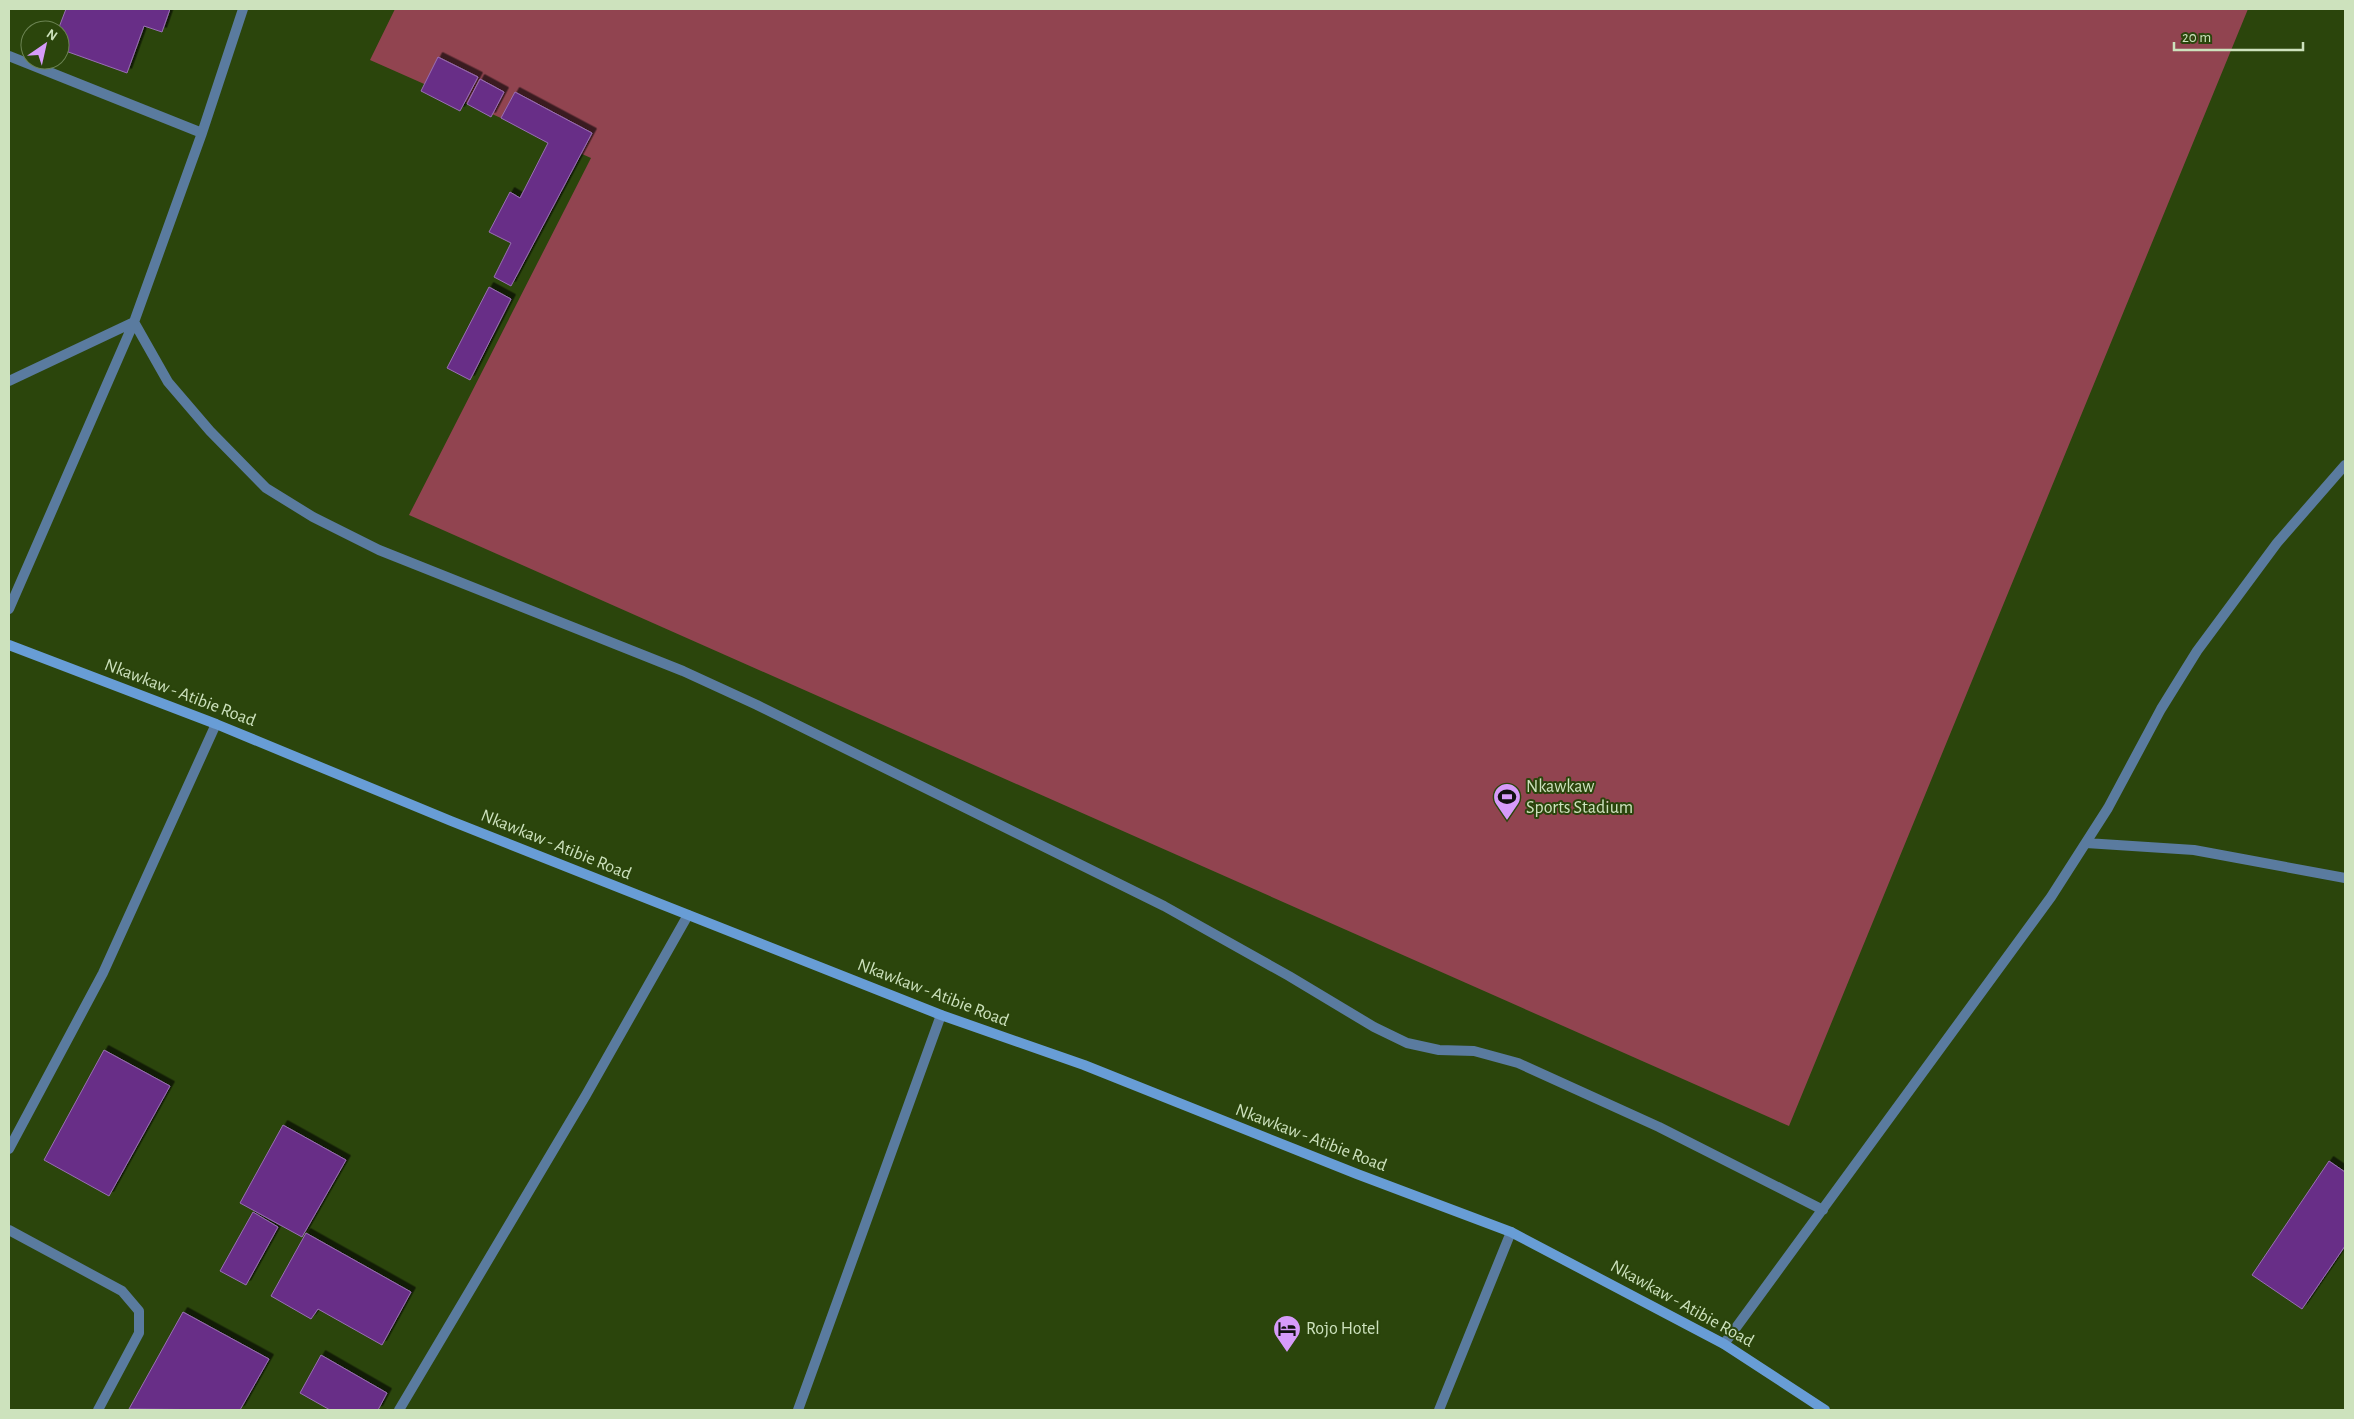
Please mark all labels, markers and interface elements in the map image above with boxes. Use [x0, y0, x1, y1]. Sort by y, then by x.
north arrow [20, 20, 70, 70]
scale bar [2174, 20, 2303, 52]
text: N [44, 27, 60, 44]
text: 20 m [2182, 30, 2211, 45]
street label: Nkawkaw - Atibie Road [102, 656, 258, 730]
place label: Nkawkaw Sports Stadium [1526, 778, 1633, 817]
sports icon: Nkawkaw Sports Stadium [1492, 782, 1522, 821]
street label: Nkawkaw - Atibie Road [478, 807, 634, 883]
street label: Nkawkaw - Atibie Road [855, 956, 1011, 1030]
street label: Nkawkaw - Atibie Road [1233, 1101, 1389, 1175]
street label: Nkawkaw - Atibie Road [1607, 1257, 1757, 1351]
hotel icon: Rojo Hotel [1272, 1314, 1302, 1353]
place label: Rojo Hotel [1306, 1320, 1380, 1338]

